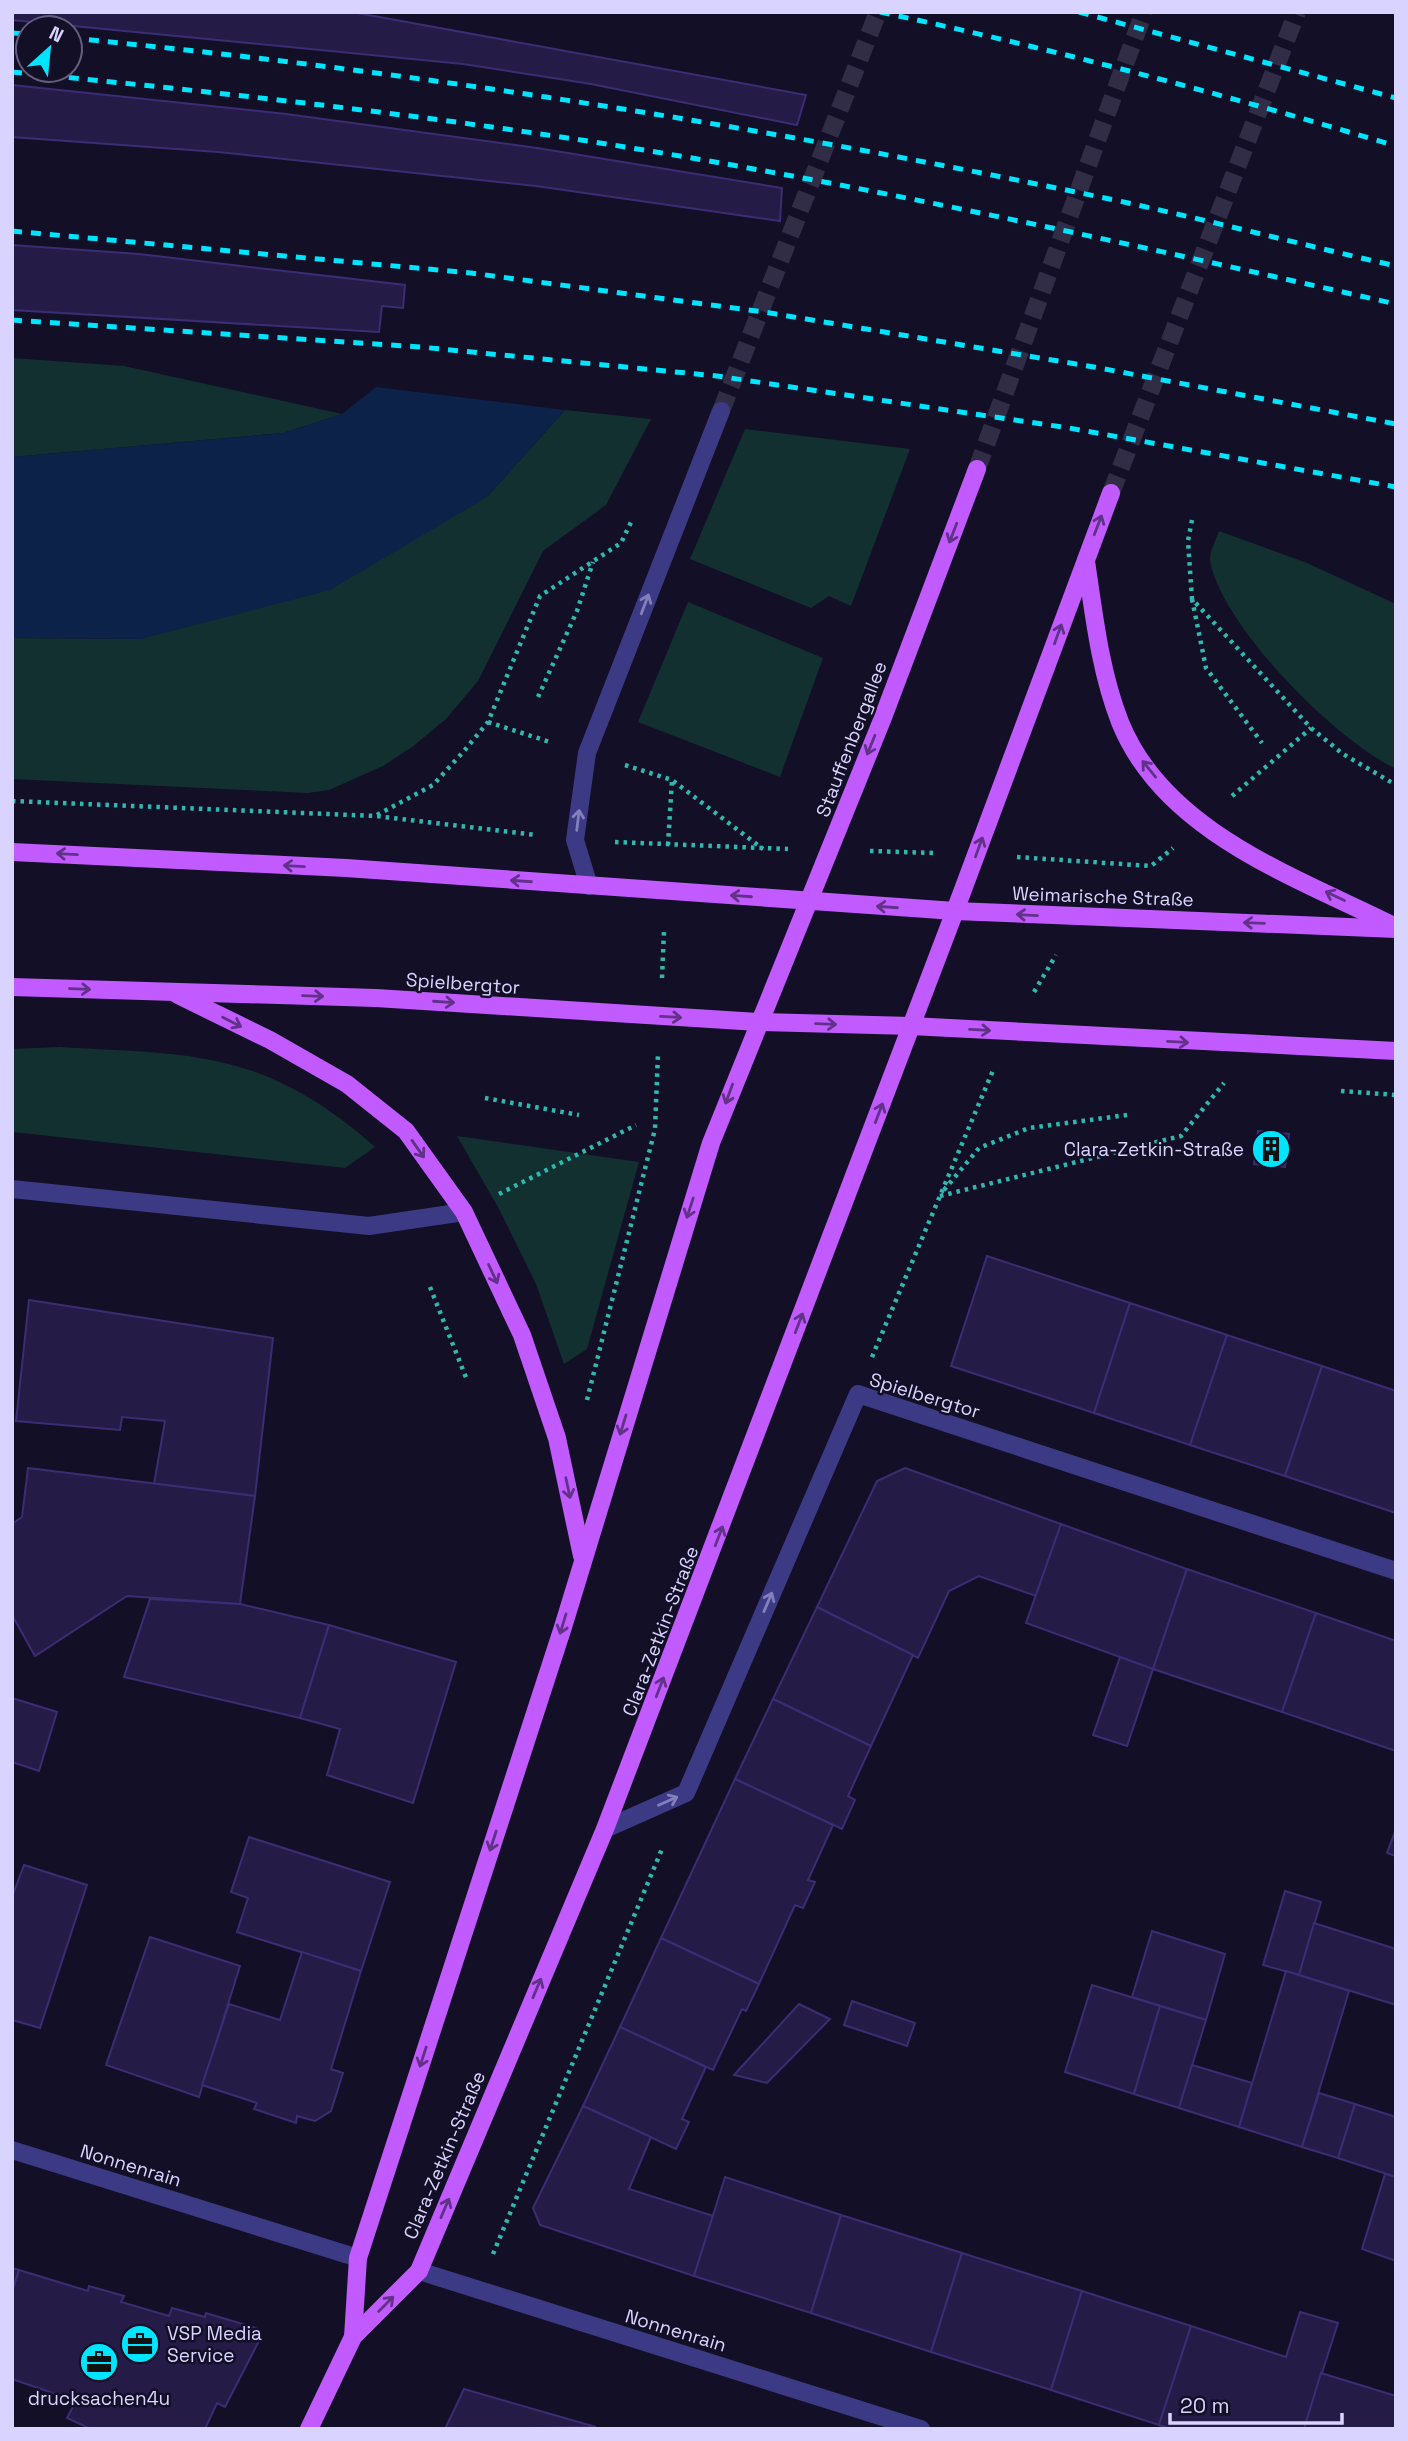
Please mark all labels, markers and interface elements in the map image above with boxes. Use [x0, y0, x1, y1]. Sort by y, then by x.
north arrow [14, 14, 84, 84]
text: N [45, 20, 68, 48]
one-way arrow [1093, 515, 1106, 537]
one-way arrow [945, 521, 958, 543]
one-way arrow [639, 593, 652, 615]
one-way arrow [1052, 623, 1065, 645]
street label: Stauffenbergallee [810, 658, 893, 821]
one-way arrow [864, 734, 877, 756]
one-way arrow [1141, 761, 1157, 779]
one-way arrow [571, 809, 584, 832]
one-way arrow [973, 837, 986, 859]
one-way arrow [56, 848, 79, 861]
one-way arrow [283, 859, 306, 872]
one-way arrow [510, 874, 533, 887]
street label: Weimarische Straße [1012, 881, 1194, 912]
one-way arrow [730, 889, 752, 902]
one-way arrow [1325, 889, 1346, 903]
one-way arrow [876, 900, 899, 913]
one-way arrow [1016, 908, 1039, 921]
one-way arrow [1243, 917, 1266, 930]
street label: Spielbergtor [405, 967, 521, 1000]
one-way arrow [69, 982, 92, 995]
one-way arrow [301, 989, 324, 1003]
one-way arrow [433, 996, 456, 1009]
one-way arrow [660, 1011, 682, 1024]
one-way arrow [221, 1015, 242, 1029]
one-way arrow [814, 1017, 837, 1031]
one-way arrow [968, 1024, 991, 1037]
one-way arrow [1166, 1035, 1189, 1048]
one-way arrow [722, 1083, 734, 1105]
one-way arrow [873, 1102, 886, 1124]
building icon: Clara-Zetkin-Straße [1250, 1128, 1292, 1170]
place label: Clara-Zetkin-Straße [1064, 1137, 1244, 1162]
one-way arrow [411, 1139, 425, 1158]
one-way arrow [683, 1197, 696, 1219]
one-way arrow [487, 1263, 500, 1284]
one-way arrow [794, 1313, 806, 1335]
street label: Spielbergtor [867, 1367, 983, 1424]
one-way arrow [616, 1414, 629, 1436]
one-way arrow [561, 1476, 575, 1499]
one-way arrow [713, 1525, 726, 1547]
street label: Clara-Zetkin-Straße [616, 1543, 704, 1720]
one-way arrow [762, 1591, 775, 1613]
one-way arrow [556, 1613, 569, 1635]
one-way arrow [655, 1677, 668, 1699]
one-way arrow [656, 1794, 678, 1807]
one-way arrow [486, 1830, 499, 1852]
one-way arrow [531, 1978, 544, 1999]
one-way arrow [416, 2046, 428, 2068]
street label: Clara-Zetkin-Straße [398, 2067, 491, 2243]
street label: Nonnenrain [77, 2138, 185, 2193]
one-way arrow [439, 2198, 452, 2219]
one-way arrow [377, 2296, 394, 2313]
street label: Nonnenrain [622, 2303, 730, 2358]
place label: VSP Media Service [167, 2321, 262, 2368]
office icon: VSP Media Service [119, 2323, 161, 2365]
office icon: drucksachen4u [78, 2341, 120, 2383]
scale bar [1170, 2382, 1342, 2426]
place label: drucksachen4u [28, 2386, 170, 2411]
text: 20 m [1180, 2392, 1230, 2419]

